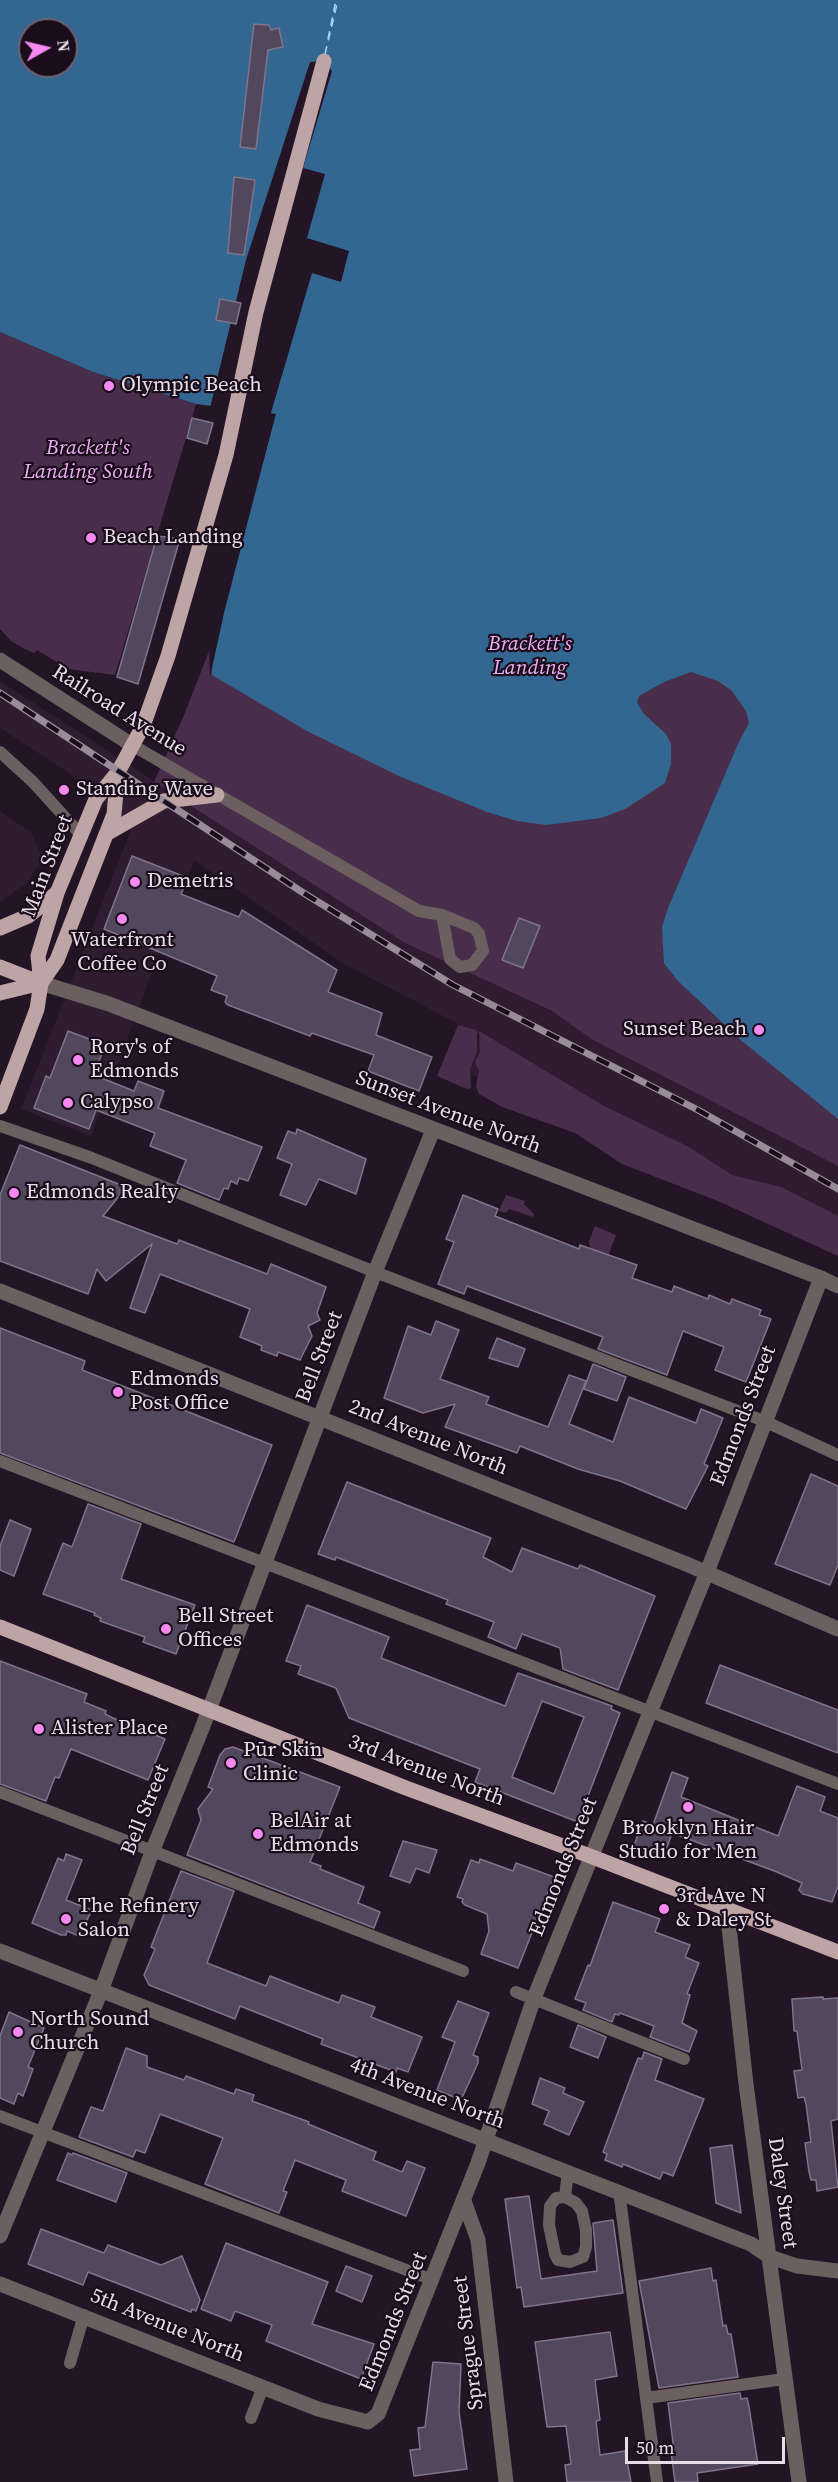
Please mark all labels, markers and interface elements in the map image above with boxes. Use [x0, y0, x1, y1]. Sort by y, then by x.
north arrow [18, 18, 78, 78]
text: N [52, 38, 76, 53]
place label: Olympic Beach [121, 373, 262, 399]
marker: Olympic Beach [102, 379, 116, 393]
park label: Brackett's Landing South [23, 436, 153, 486]
place label: Beach Landing [103, 525, 243, 551]
marker: Beach Landing [84, 531, 98, 545]
park label: Brackett's Landing [488, 632, 572, 682]
street label: Railroad Avenue [47, 660, 191, 762]
place label: Standing Wave [76, 777, 213, 803]
marker: Standing Wave [57, 783, 71, 797]
street label: Main Street [17, 811, 79, 921]
place label: Demetris [147, 869, 233, 895]
marker: Demetris [128, 875, 142, 889]
marker: Waterfront Coffee Co [115, 912, 129, 926]
place label: Waterfront Coffee Co [71, 928, 173, 978]
place label: Sunset Beach [623, 1017, 747, 1043]
marker: Sunset Beach [752, 1023, 766, 1037]
place label: Rory's of Edmonds [90, 1035, 179, 1085]
marker: Rory's of Edmonds [71, 1053, 85, 1067]
street label: Sunset Avenue North [352, 1066, 544, 1160]
place label: Calypso [80, 1090, 154, 1116]
marker: Calypso [61, 1096, 75, 1110]
place label: Edmonds Realty [26, 1180, 178, 1206]
marker: Edmonds Realty [7, 1186, 21, 1200]
street label: Bell Street [291, 1308, 349, 1406]
street label: Edmonds Street [706, 1342, 782, 1490]
place label: Edmonds Post Office [130, 1367, 229, 1417]
marker: Edmonds Post Office [111, 1385, 125, 1399]
street label: 2nd Avenue North [345, 1395, 511, 1481]
place label: Bell Street Offices [178, 1604, 273, 1654]
marker: Bell Street Offices [159, 1622, 173, 1636]
place label: Alister Place [51, 1716, 168, 1742]
marker: Alister Place [32, 1722, 46, 1736]
street label: 3rd Avenue North [344, 1730, 508, 1812]
place label: Pūr Skin Clinic [243, 1738, 322, 1788]
marker: Pūr Skin Clinic [224, 1756, 238, 1770]
street label: Bell Street [116, 1761, 176, 1859]
street label: Edmonds Street [525, 1794, 603, 1940]
marker: Brooklyn Hair Studio for Men [681, 1800, 695, 1814]
place label: BelAir at Edmonds [270, 1809, 359, 1859]
place label: Brooklyn Hair Studio for Men [619, 1816, 757, 1866]
marker: BelAir at Edmonds [251, 1827, 265, 1841]
place label: 3rd Ave N & Daley St [676, 1884, 771, 1934]
place label: The Refinery Salon [78, 1894, 199, 1944]
marker: 3rd Ave N & Daley St [657, 1902, 671, 1916]
marker: The Refinery Salon [59, 1912, 73, 1926]
place label: North Sound Church [30, 2007, 149, 2057]
marker: North Sound Church [11, 2025, 25, 2039]
street label: 4th Avenue North [346, 2053, 508, 2135]
street label: Daley Street [762, 2136, 802, 2250]
street label: Edmonds Street [355, 2249, 433, 2395]
street label: Sprague Street [448, 2275, 490, 2411]
street label: 5th Avenue North [86, 2284, 248, 2368]
scale bar [628, 2425, 788, 2463]
text: 50 m [636, 2435, 674, 2460]

